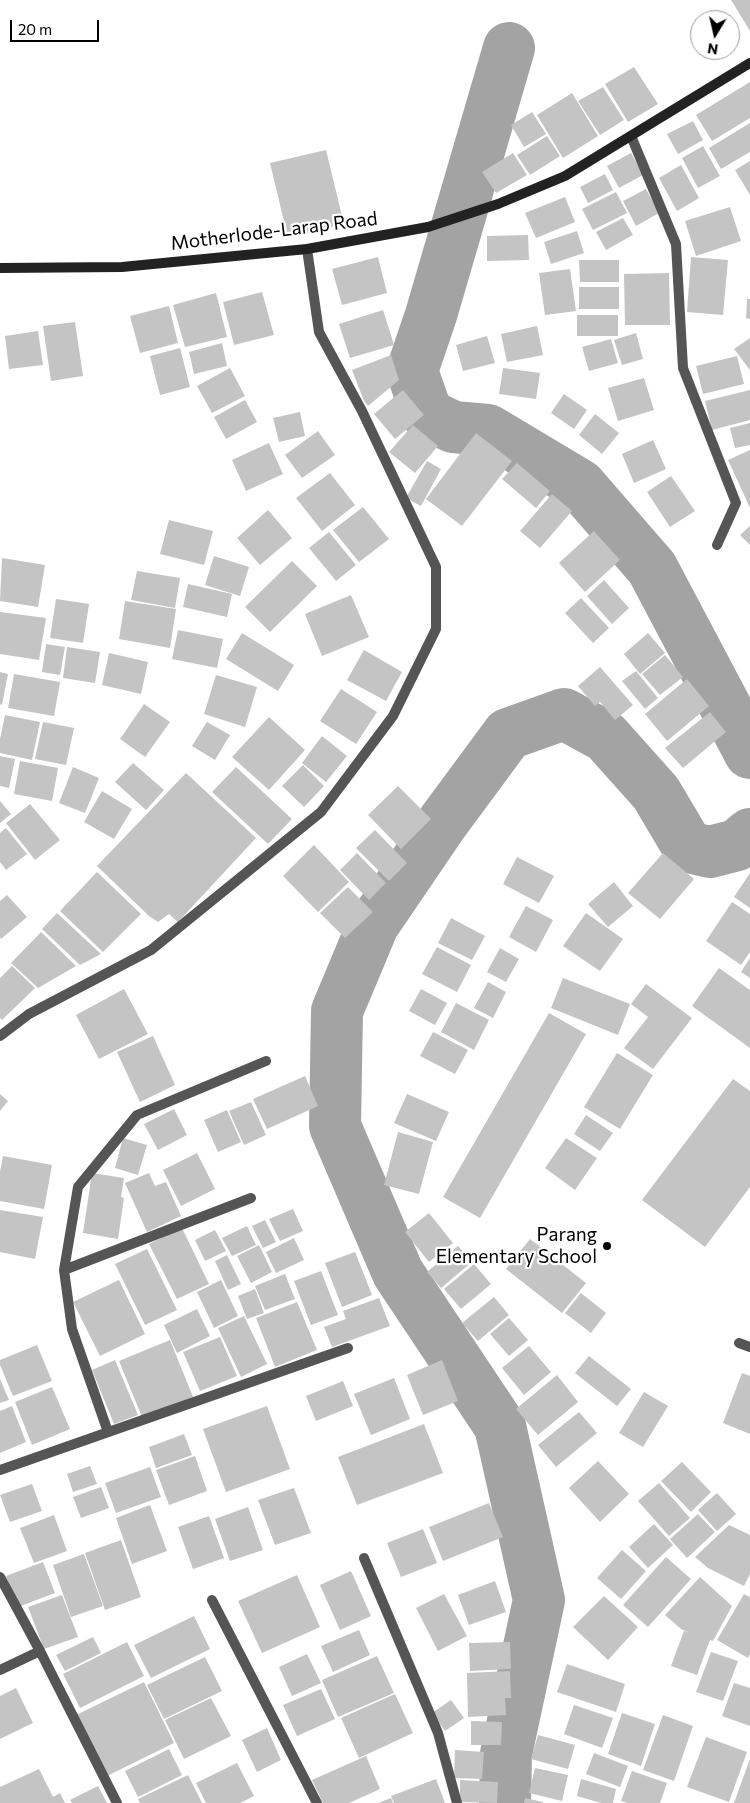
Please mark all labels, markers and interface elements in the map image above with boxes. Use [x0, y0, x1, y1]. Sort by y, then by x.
scale bar [12, 10, 101, 42]
north arrow [690, 10, 740, 60]
text: 20 m [18, 20, 52, 38]
text: N [706, 40, 719, 59]
street label: Motherlode-Larap Road [169, 207, 379, 255]
place label: Parang Elementary School [436, 1224, 597, 1268]
marker: Parang Elementary School [601, 1240, 613, 1252]

